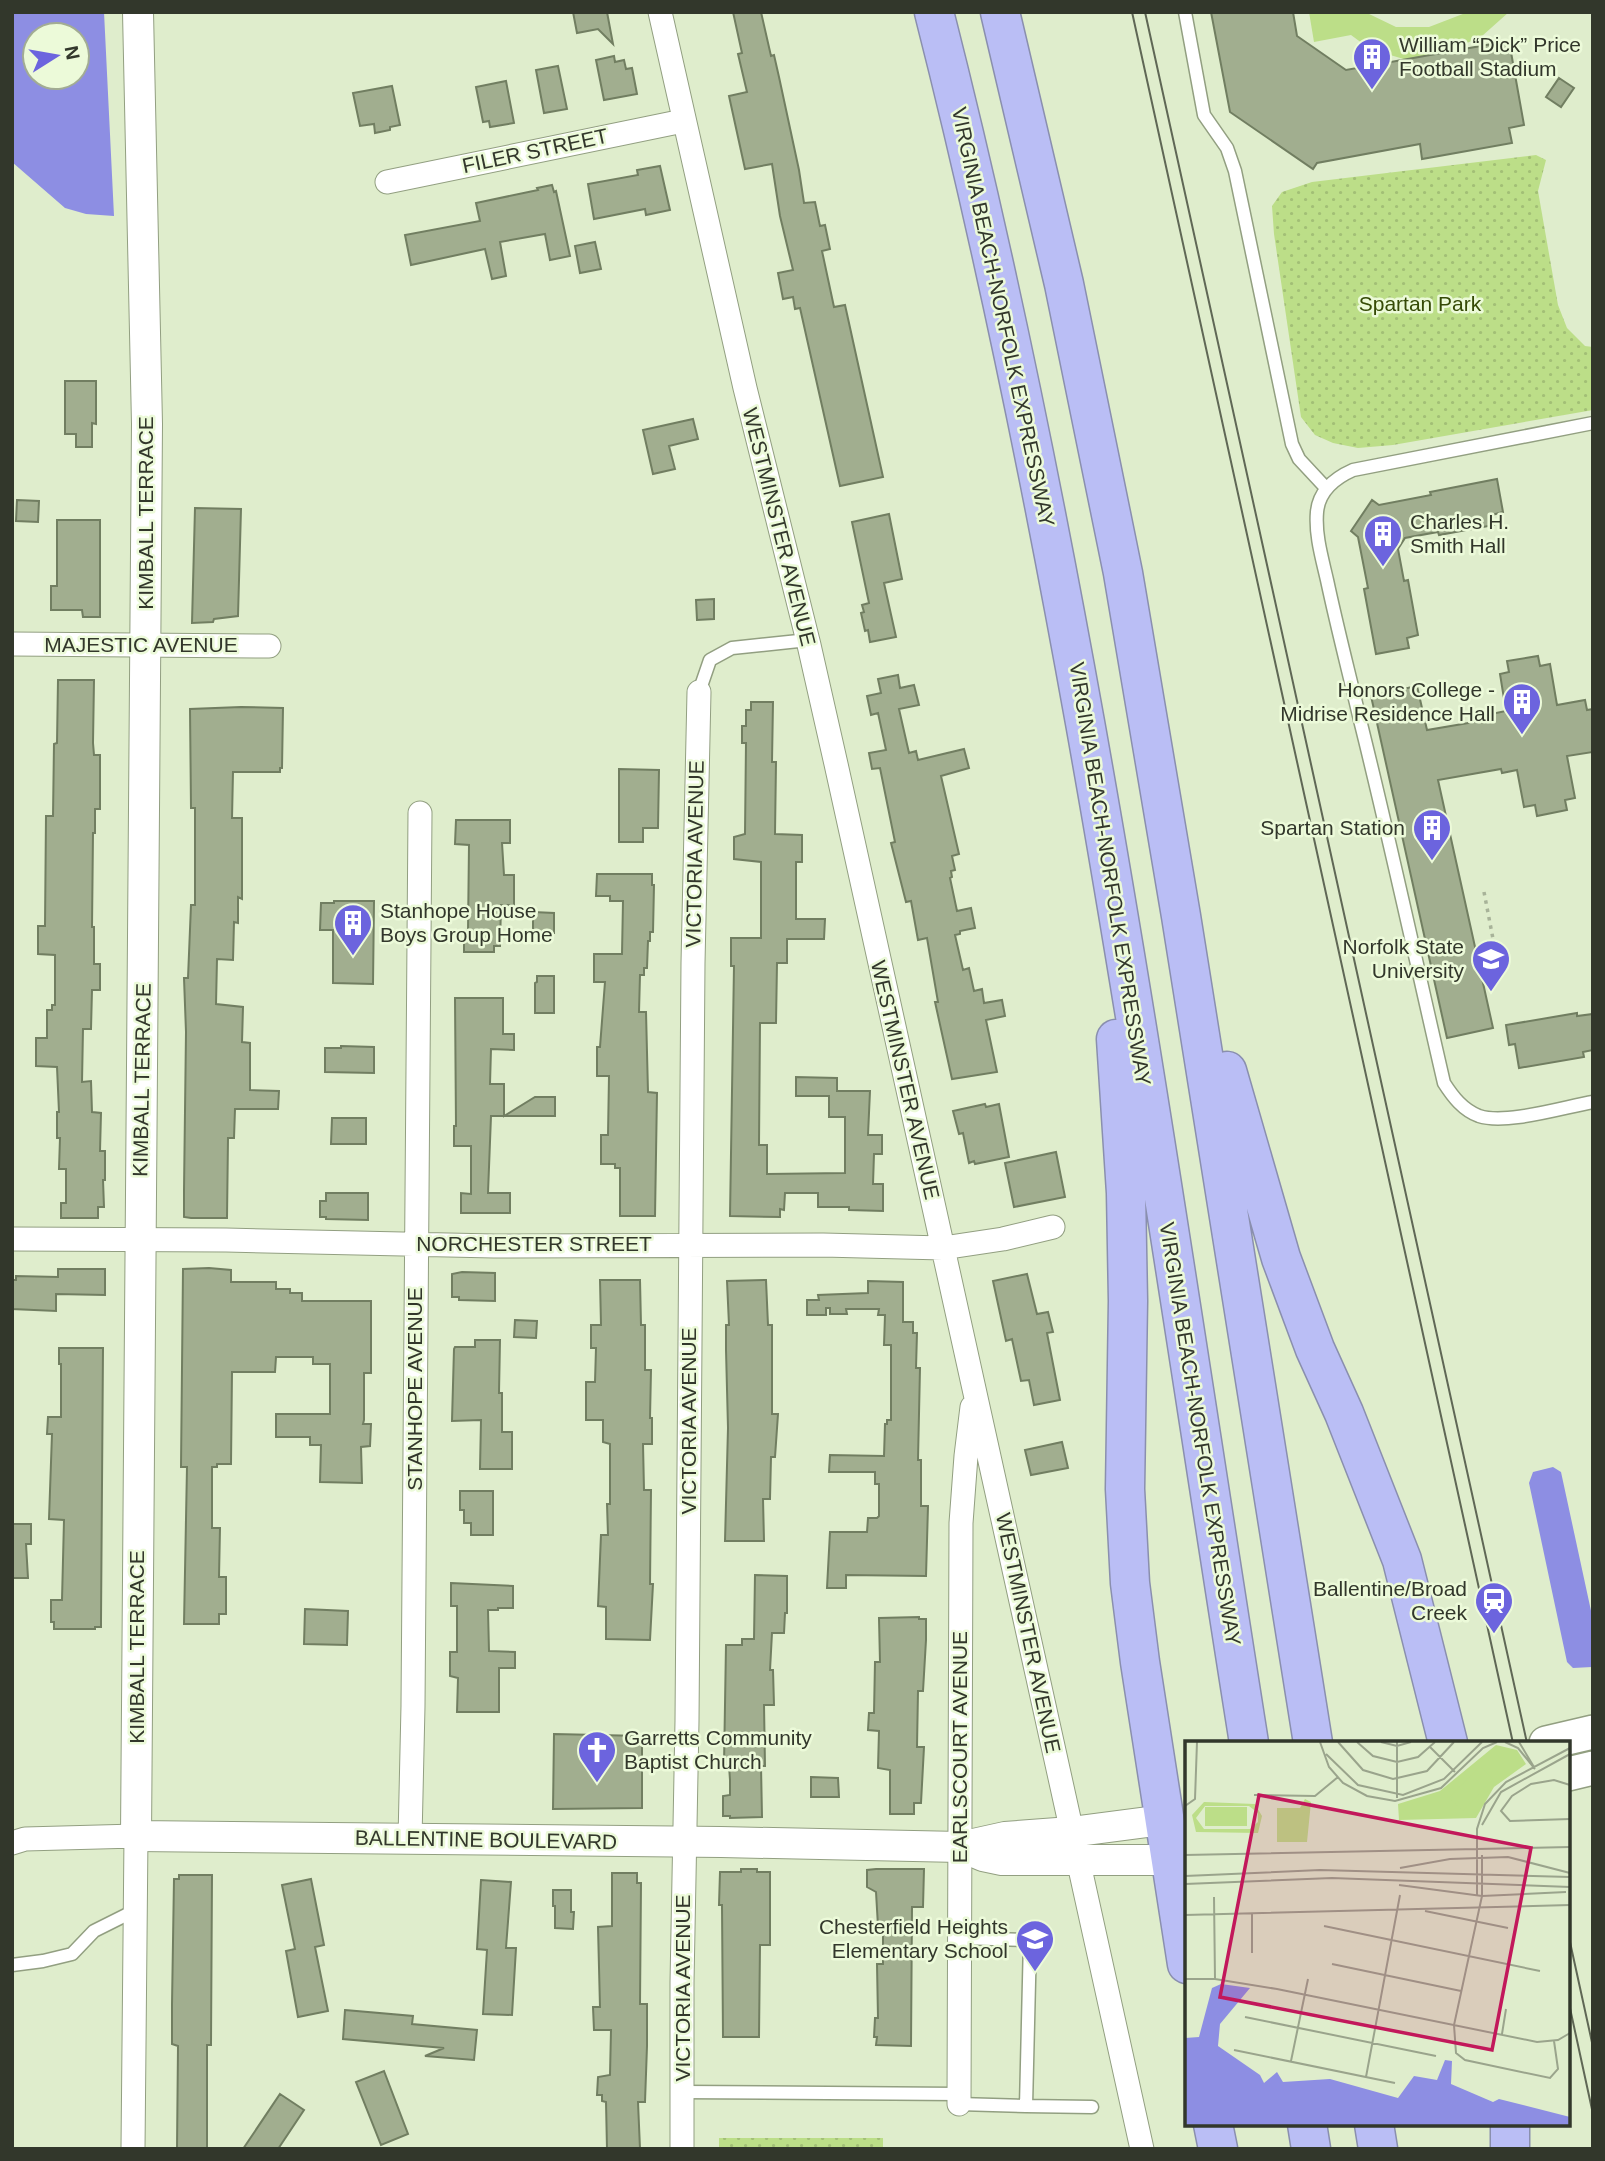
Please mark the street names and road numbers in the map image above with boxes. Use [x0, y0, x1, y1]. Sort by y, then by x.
street label: VIRGINIA BEACH-NORFOLK EXPRESSWAY [948, 105, 1059, 529]
street label: FILER STREET [460, 124, 610, 177]
street label: WESTMINSTER AVENUE [739, 405, 820, 648]
street label: KIMBALL TERRACE [134, 416, 157, 610]
street label: MAJESTIC AVENUE [44, 633, 238, 656]
street label: VIRGINIA BEACH-NORFOLK EXPRESSWAY [1066, 661, 1155, 1087]
street label: VICTORIA AVENUE [681, 760, 708, 948]
street label: WESTMINSTER AVENUE [867, 958, 944, 1202]
street label: KIMBALL TERRACE [128, 983, 155, 1177]
street label: VIRGINIA BEACH-NORFOLK EXPRESSWAY [1156, 1221, 1245, 1647]
street label: NORCHESTER STREET [416, 1232, 652, 1255]
street label: STANHOPE AVENUE [403, 1287, 426, 1491]
street label: VICTORIA AVENUE [677, 1327, 700, 1515]
street label: WESTMINSTER AVENUE [992, 1511, 1065, 1755]
street label: KIMBALL TERRACE [125, 1550, 148, 1744]
street label: EARLSCOURT AVENUE [948, 1631, 971, 1863]
street label: BALLENTINE BOULEVARD [355, 1826, 617, 1853]
street label: VICTORIA AVENUE [671, 1894, 694, 2082]

